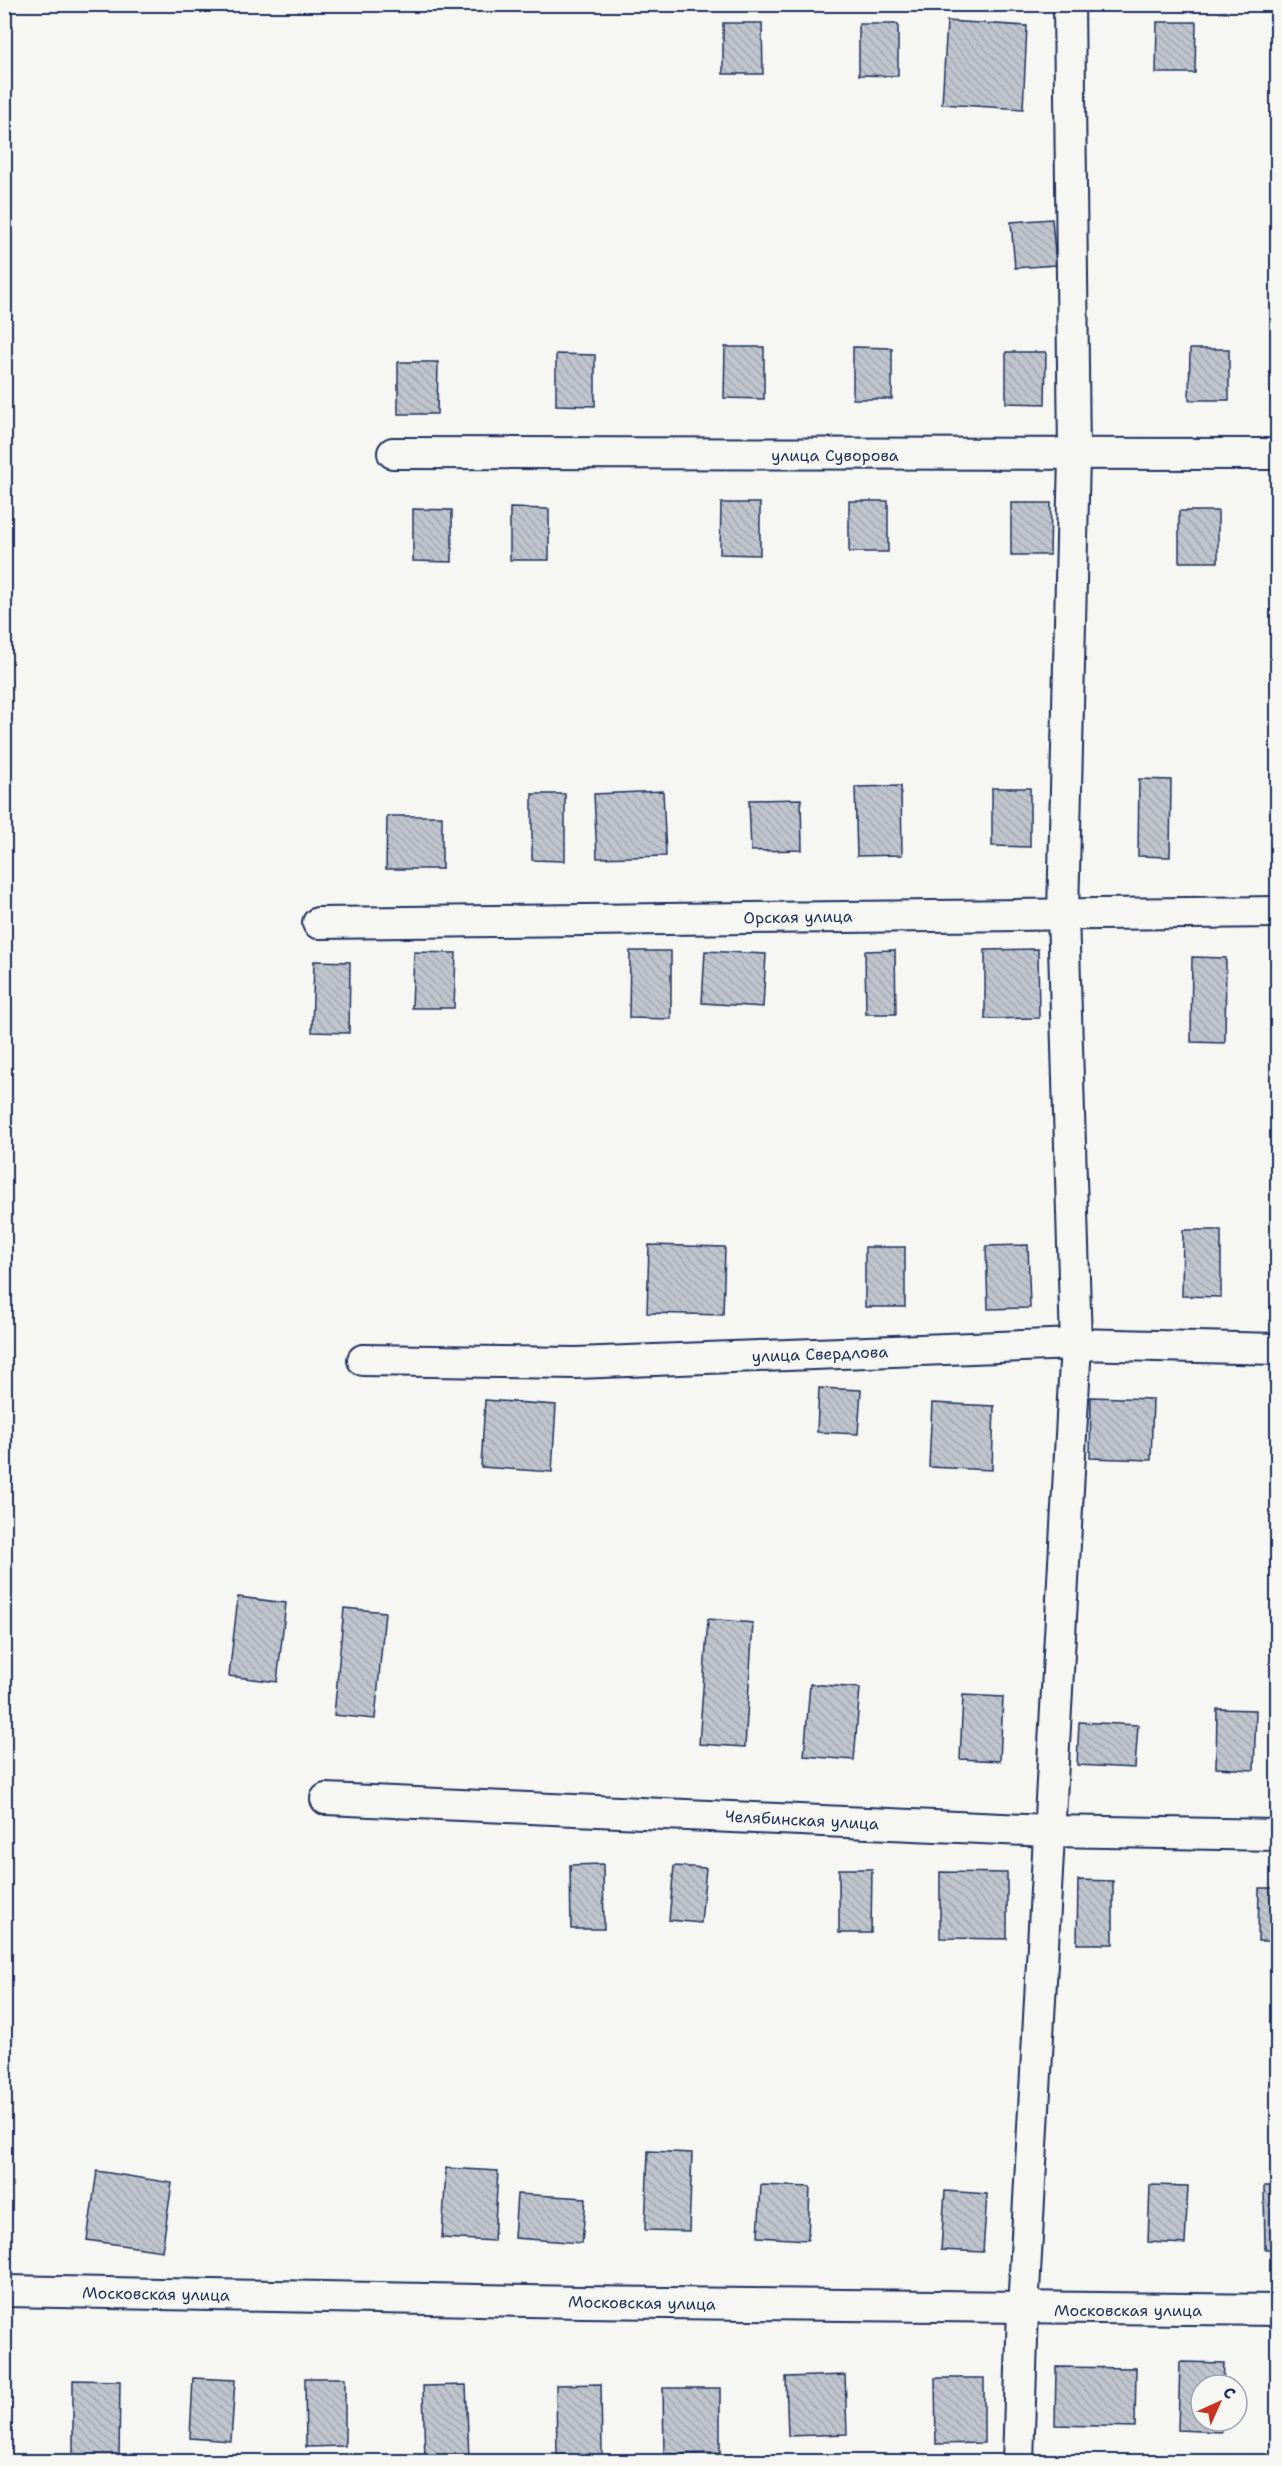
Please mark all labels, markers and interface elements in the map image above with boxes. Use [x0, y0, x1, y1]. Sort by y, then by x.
street label: улица Суворова [771, 445, 899, 466]
street label: Орская улица [743, 906, 853, 928]
street label: улица Свердлова [751, 1341, 889, 1367]
street label: Челябинская улица [724, 1805, 880, 1835]
street label: Московская улица [82, 2282, 230, 2306]
street label: Московская улица [568, 2291, 716, 2315]
street label: Московская улица [1054, 2300, 1202, 2321]
north arrow [1189, 2373, 1249, 2433]
text: С [1218, 2382, 1240, 2404]

